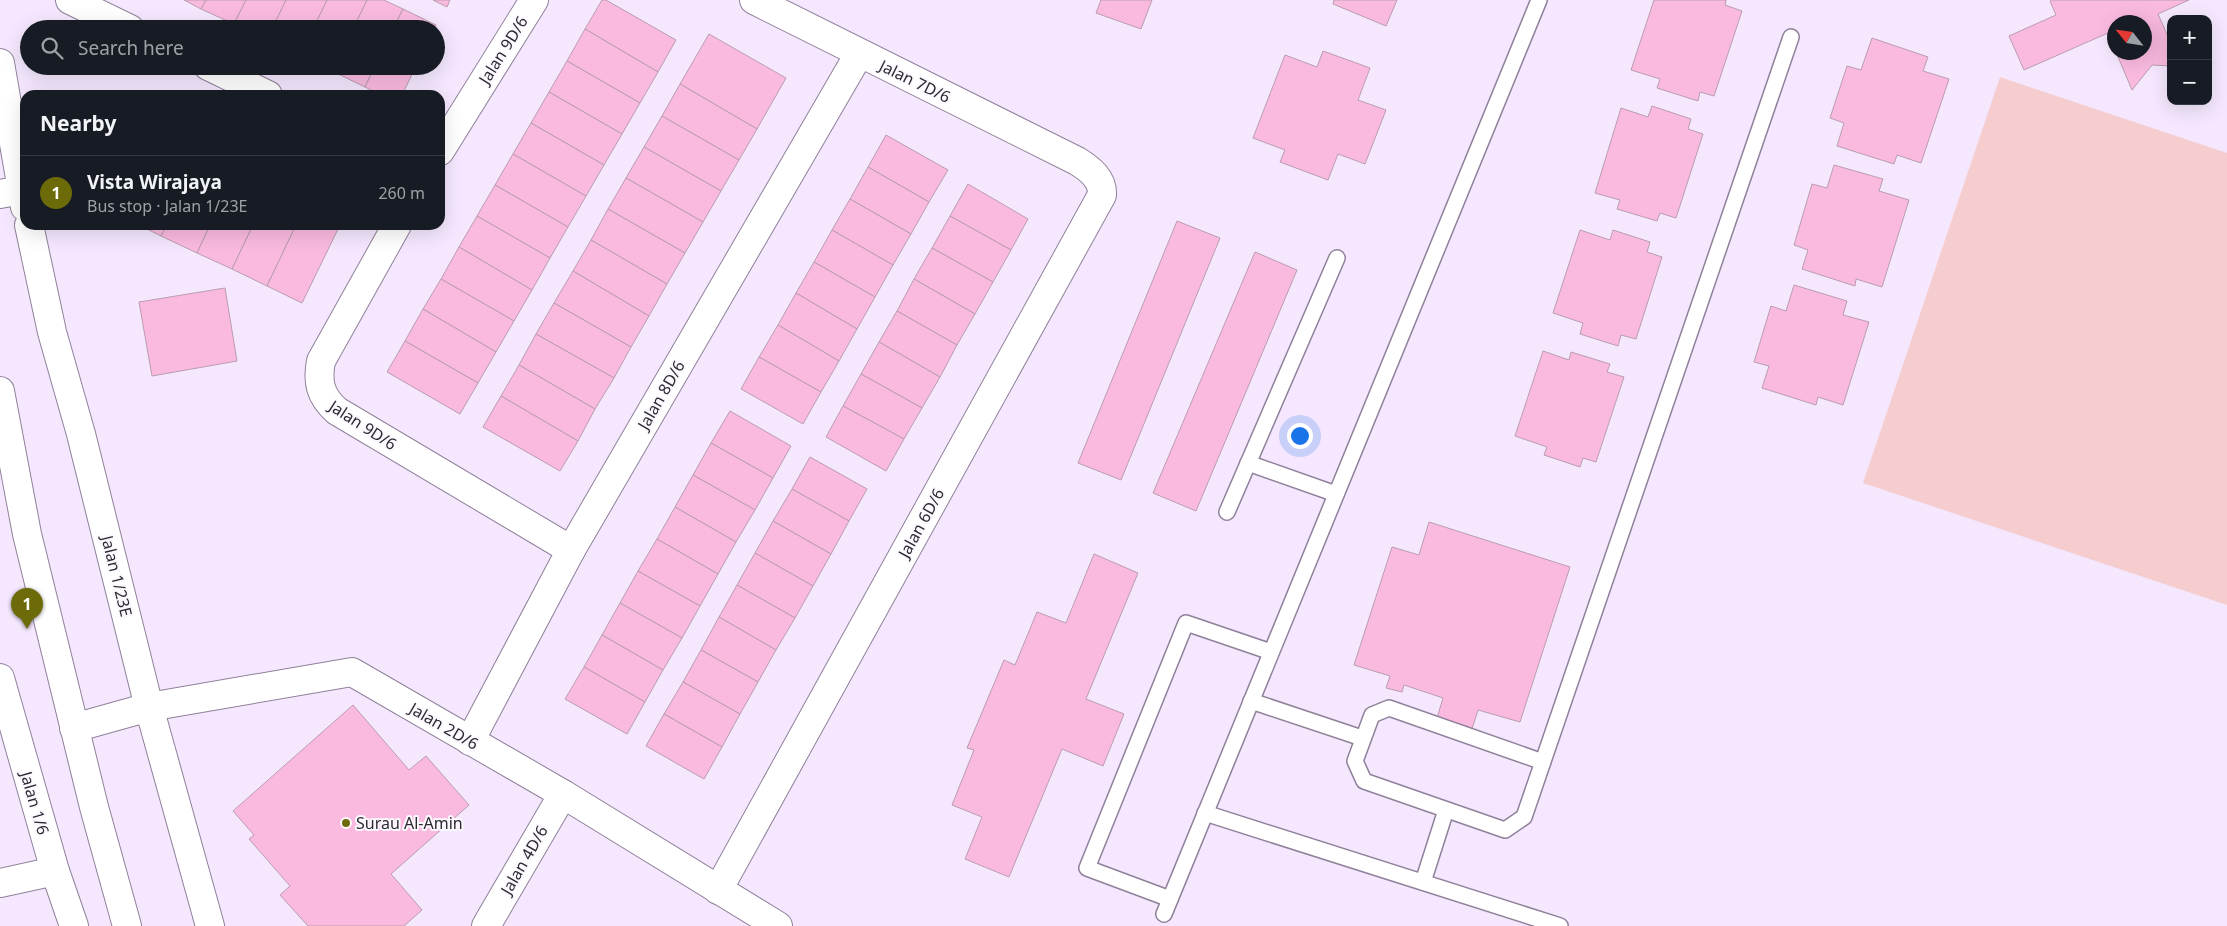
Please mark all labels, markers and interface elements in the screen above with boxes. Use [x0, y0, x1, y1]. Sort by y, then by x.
street label: Jalan 9D/6 [472, 12, 533, 90]
north arrow [2107, 15, 2152, 60]
map controls [2167, 15, 2212, 105]
button: + [2167, 15, 2212, 60]
search box [20, 20, 445, 75]
icon: search [38, 34, 66, 62]
text: Search here [78, 35, 184, 61]
street label: Jalan 7D/6 [874, 53, 954, 108]
button: − [2167, 60, 2212, 105]
text: Nearby [40, 109, 116, 137]
text: Vista Wirajaya [87, 169, 222, 195]
text: 1 [51, 182, 61, 204]
text: 260 m [378, 182, 425, 204]
text: Bus stop · Jalan 1/23E [87, 195, 247, 217]
street label: Jalan 8D/6 [631, 356, 690, 435]
street label: Jalan 9D/6 [323, 394, 401, 455]
your location [1287, 423, 1313, 449]
street label: Jalan 6D/6 [892, 484, 949, 564]
street label: Jalan 1/23E [96, 531, 138, 619]
pin: 1 [11, 588, 43, 629]
street label: Jalan 2D/6 [404, 696, 483, 755]
street label: Jalan 1/6 [15, 767, 54, 837]
place label: Surau Al-Amin [356, 812, 463, 834]
marker: Surau Al-Amin [340, 817, 352, 829]
street label: Jalan 4D/6 [494, 821, 553, 900]

